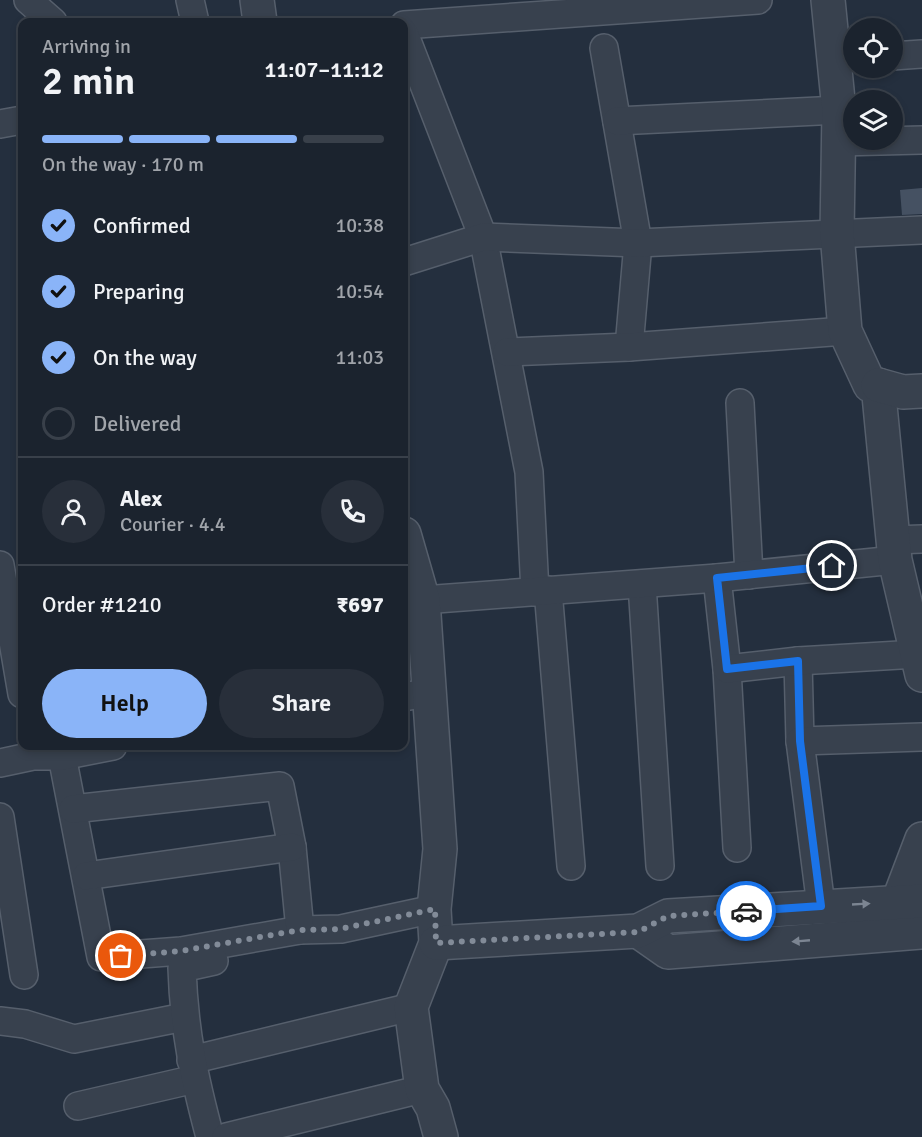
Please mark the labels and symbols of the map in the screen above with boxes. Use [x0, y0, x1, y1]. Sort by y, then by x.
pin [806, 540, 857, 591]
courier [716, 881, 776, 941]
one-way arrow [851, 899, 870, 909]
pin [95, 930, 146, 981]
one-way arrow [791, 937, 810, 946]

